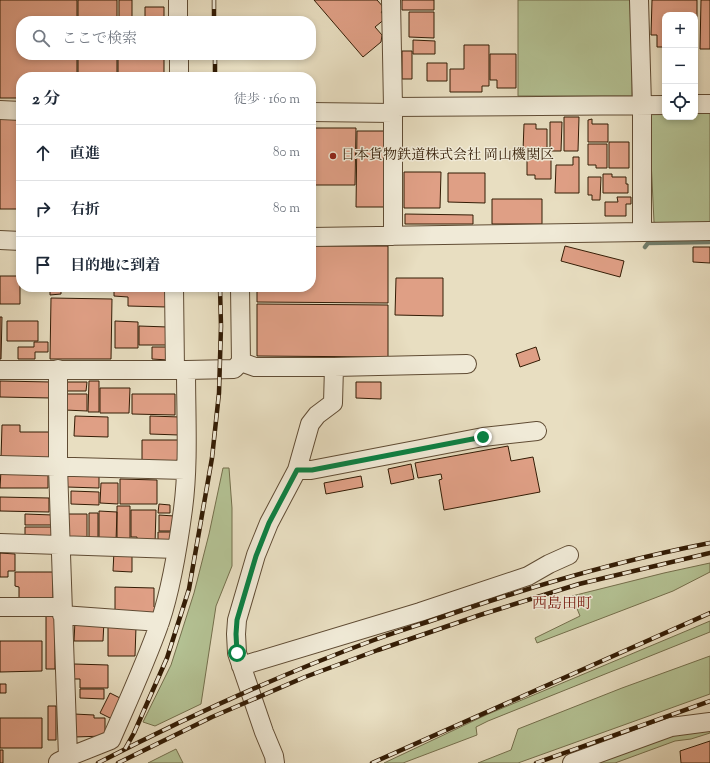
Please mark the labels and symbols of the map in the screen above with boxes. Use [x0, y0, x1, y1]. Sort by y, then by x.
place label: 日本貨物鉄道株式会社 岡山機関区 [341, 146, 554, 166]
marker: 日本貨物鉄道株式会社 岡山機関区 [328, 151, 338, 161]
route end [474, 428, 492, 446]
district label: 西島田町 [532, 594, 592, 615]
route start [228, 644, 246, 662]

